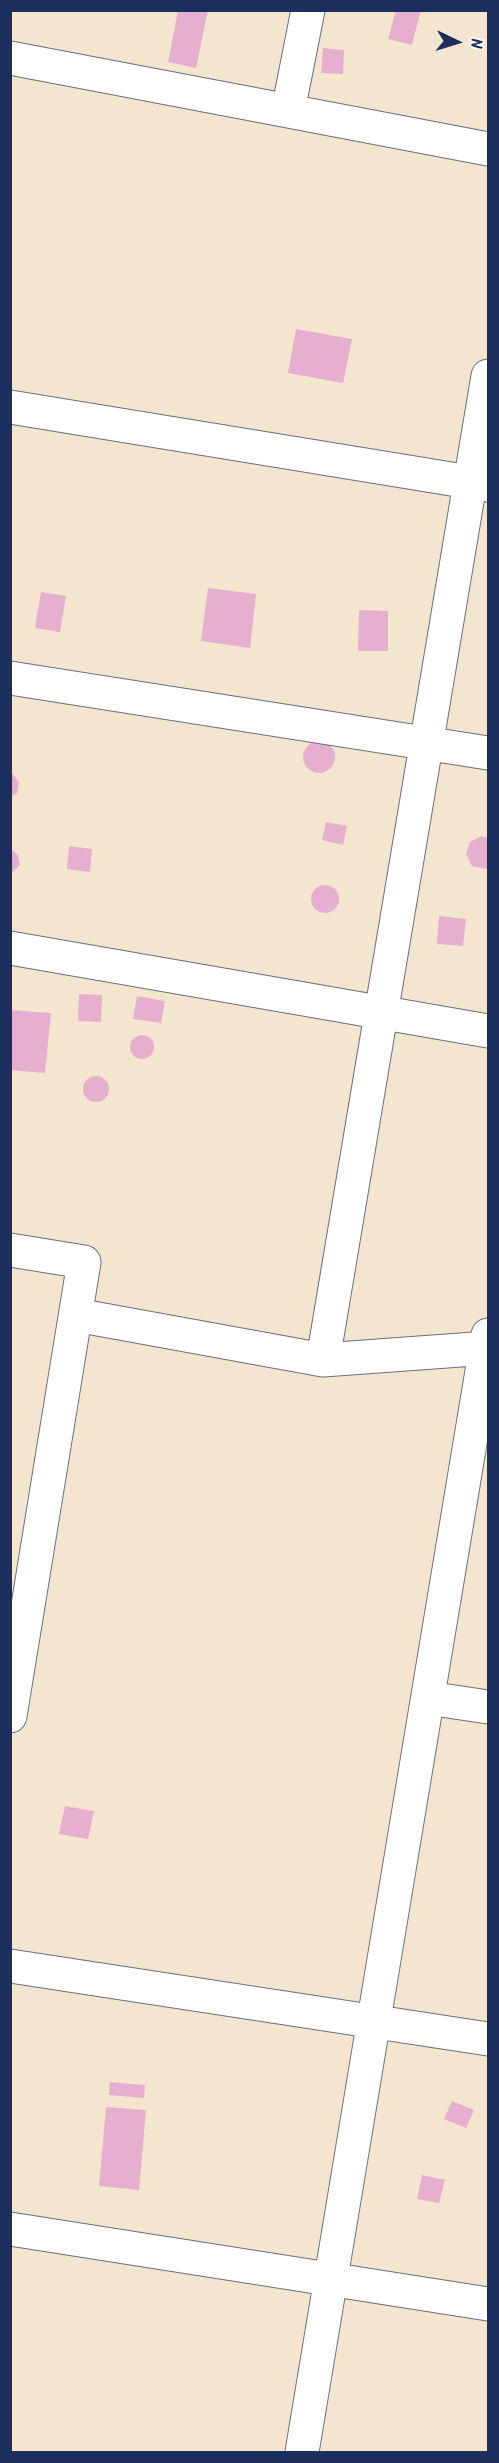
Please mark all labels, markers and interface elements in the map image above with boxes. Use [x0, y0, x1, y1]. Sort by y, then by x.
north arrow [427, 12, 487, 72]
text: N [463, 37, 488, 49]

